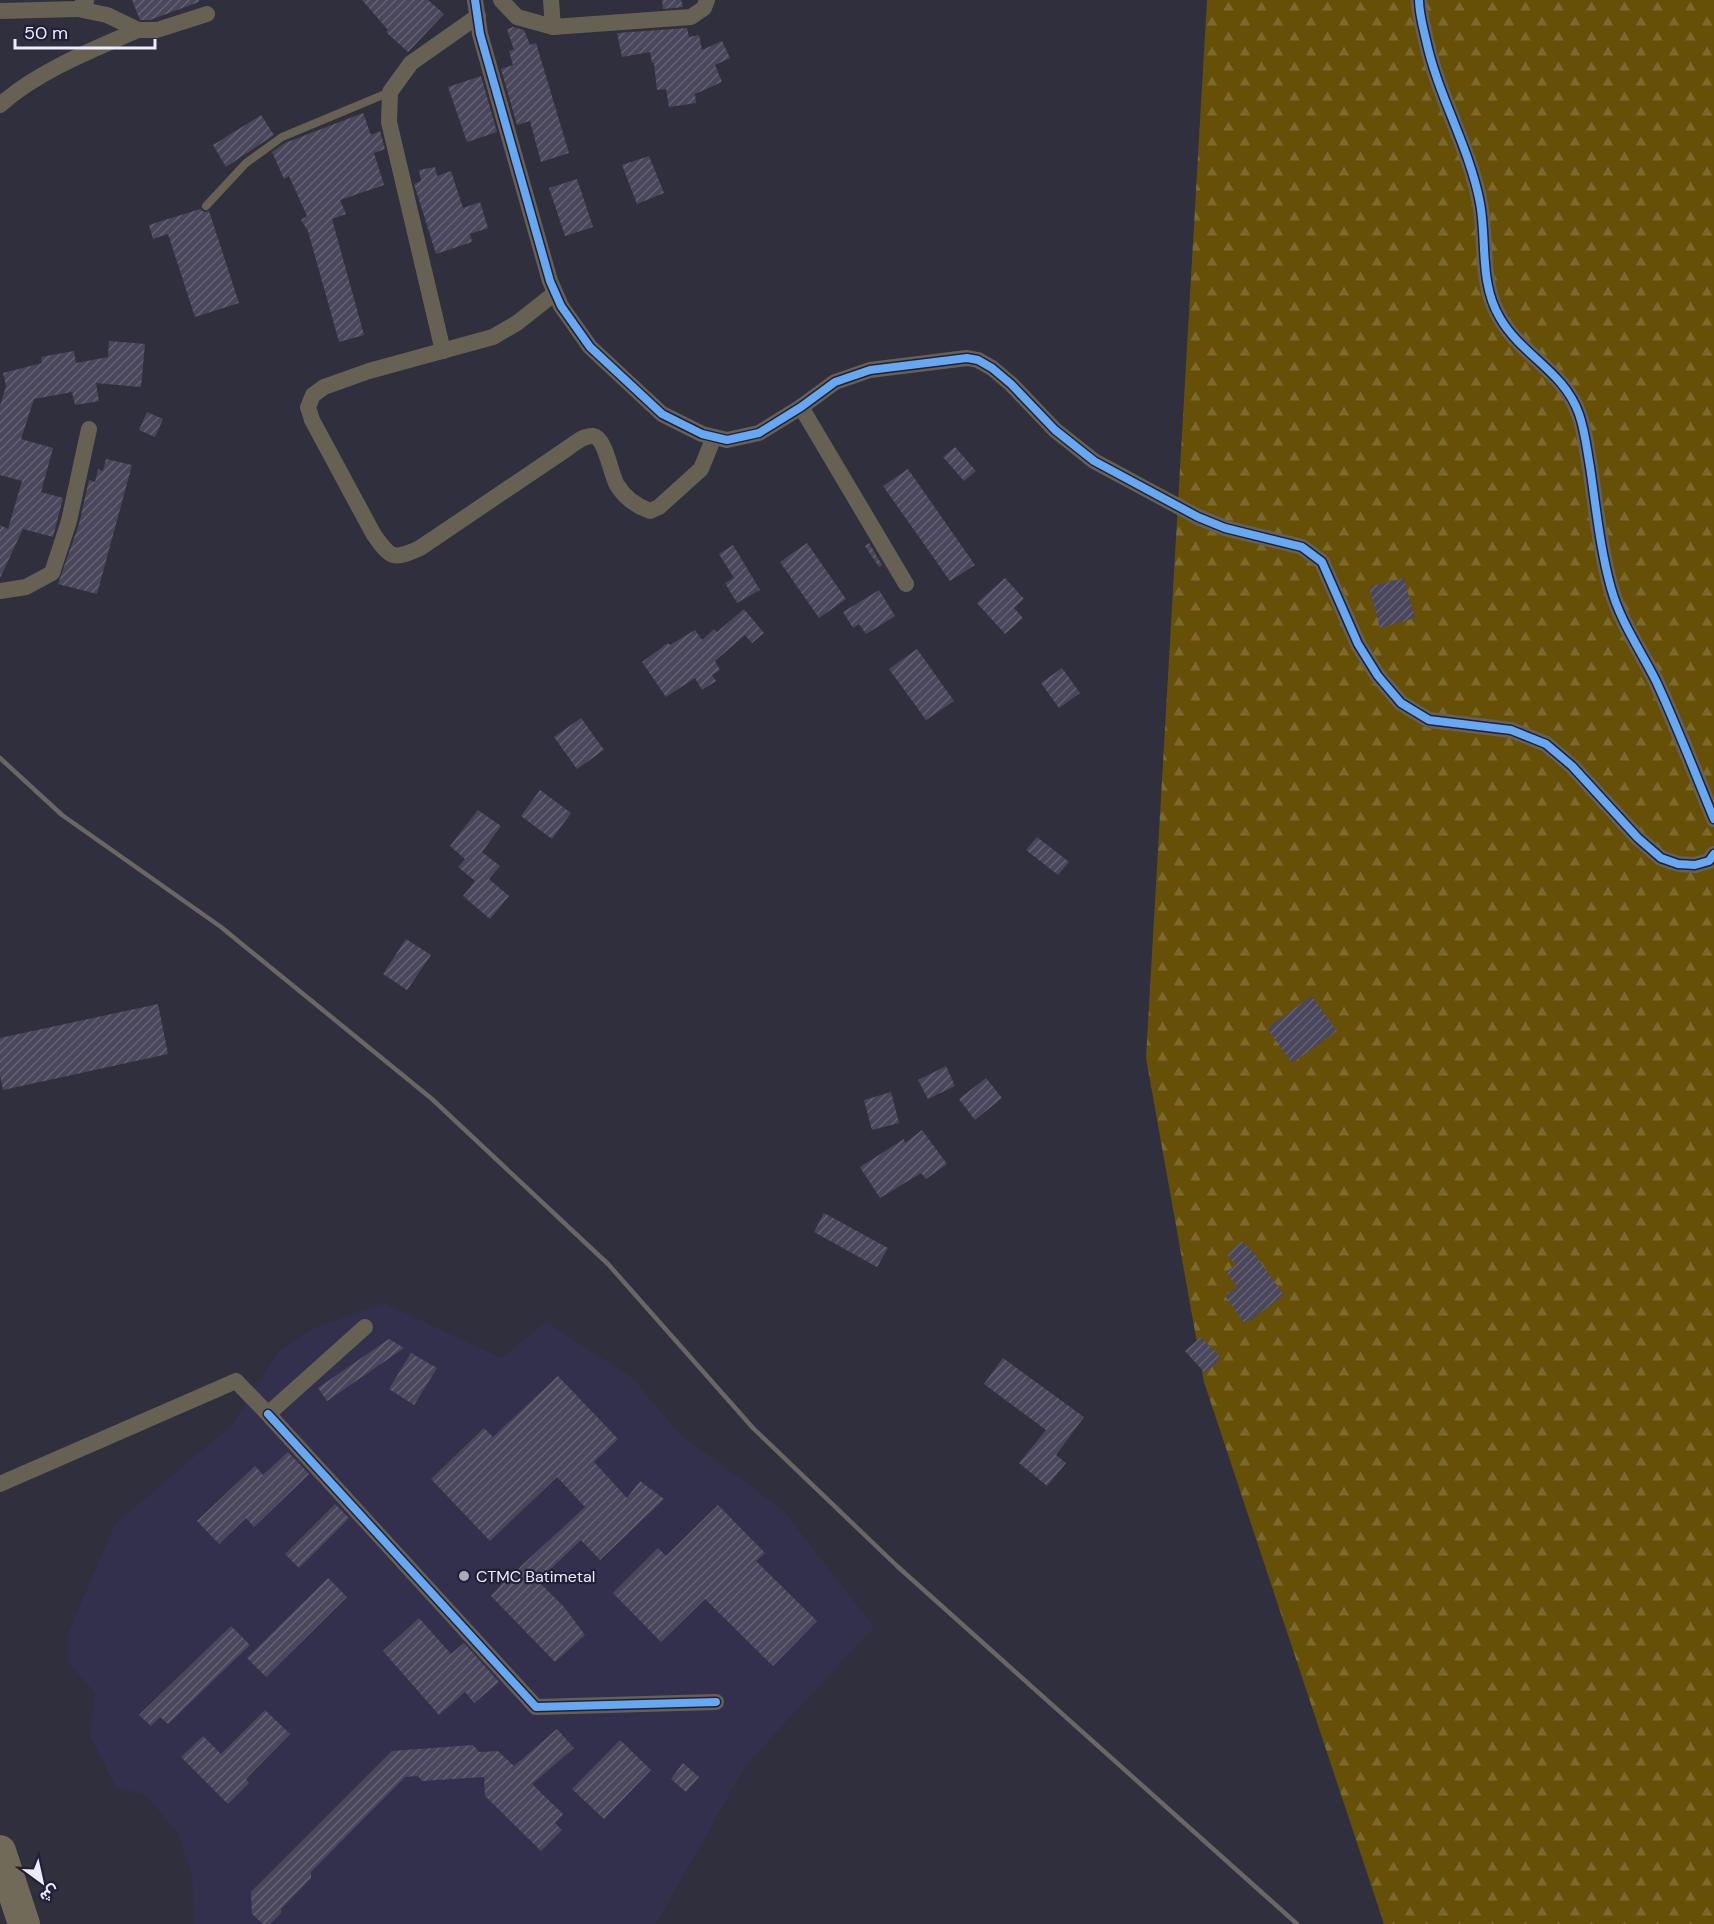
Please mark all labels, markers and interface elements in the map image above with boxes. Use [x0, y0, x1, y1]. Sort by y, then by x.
scale bar [15, 12, 154, 50]
text: 50 m [24, 21, 68, 45]
place label: CTMC Batimetal [476, 1566, 595, 1587]
marker: CTMC Batimetal [457, 1569, 471, 1583]
north arrow [12, 1852, 72, 1912]
text: ش [36, 1880, 64, 1908]

